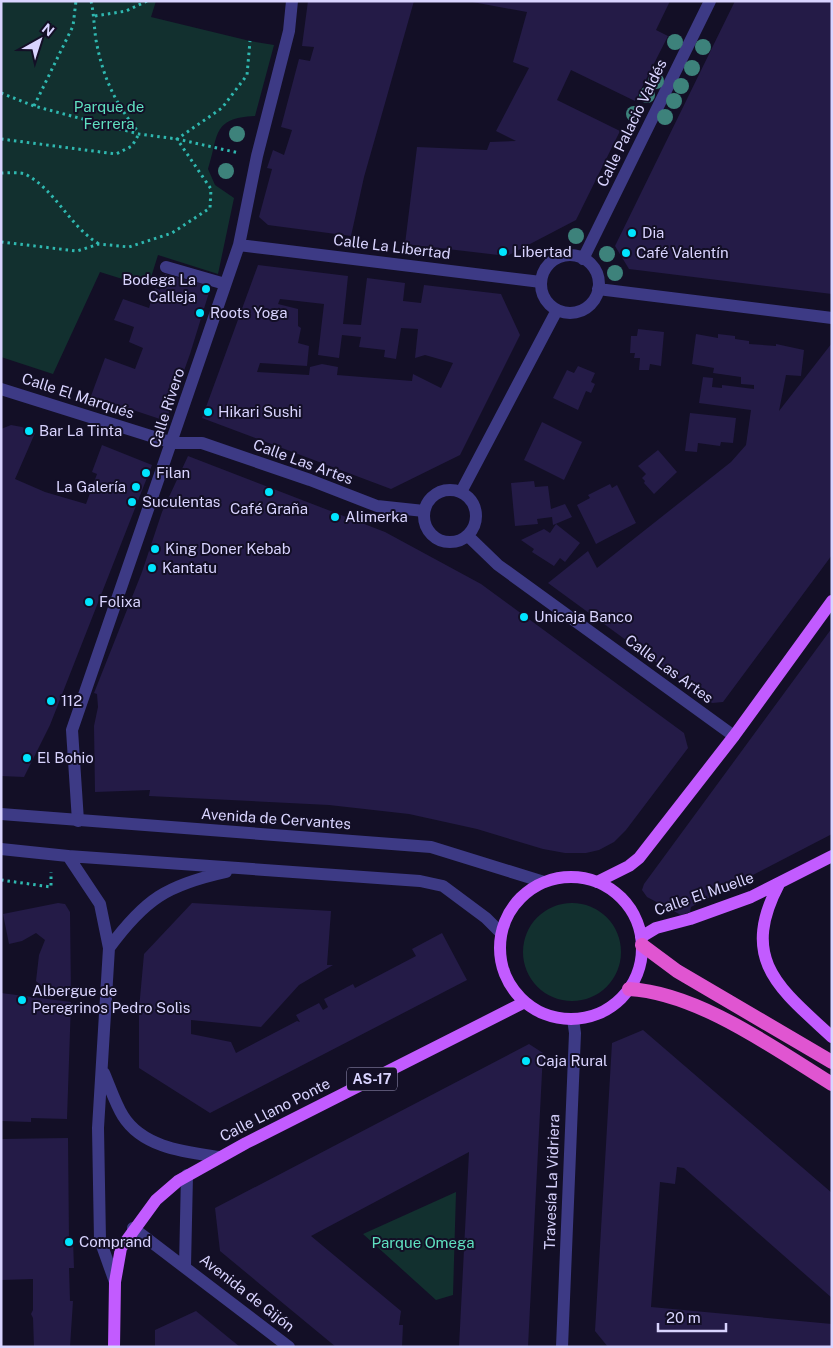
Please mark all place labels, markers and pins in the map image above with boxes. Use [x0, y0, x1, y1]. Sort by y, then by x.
place label: Dia [642, 224, 664, 241]
marker: Dia [626, 227, 638, 239]
place label: Libertad [513, 243, 572, 260]
place label: Café Valentín [636, 244, 729, 261]
marker: Libertad [497, 246, 509, 258]
marker: Café Valentín [620, 247, 632, 259]
place label: Bodega La Calleja [122, 271, 196, 305]
marker: Bodega La Calleja [200, 283, 212, 295]
place label: Roots Yoga [210, 304, 288, 321]
marker: Roots Yoga [194, 307, 206, 319]
place label: Hikari Sushi [218, 403, 302, 420]
marker: Hikari Sushi [202, 406, 214, 418]
place label: Bar La Tinta [39, 422, 122, 439]
marker: Bar La Tinta [23, 425, 35, 437]
place label: Filan [156, 464, 190, 481]
marker: Filan [140, 467, 152, 479]
place label: La Galería [56, 478, 126, 495]
marker: La Galería [130, 481, 142, 493]
marker: Café Graña [263, 486, 275, 498]
place label: Suculentas [142, 493, 220, 510]
marker: Suculentas [126, 496, 138, 508]
place label: Café Graña [230, 500, 308, 517]
place label: Alimerka [345, 508, 408, 525]
marker: Alimerka [329, 511, 341, 523]
place label: King Doner Kebab [165, 540, 291, 557]
marker: King Doner Kebab [149, 543, 161, 555]
place label: Kantatu [162, 559, 217, 576]
marker: Kantatu [146, 562, 158, 574]
place label: Folixa [99, 593, 141, 610]
marker: Folixa [83, 596, 95, 608]
place label: Unicaja Banco [534, 608, 633, 625]
marker: Unicaja Banco [518, 611, 530, 623]
place label: 112 [61, 692, 82, 709]
marker: 112 [45, 695, 57, 707]
place label: El Bohio [37, 749, 94, 766]
marker: El Bohio [21, 752, 33, 764]
place label: Albergue de Peregrinos Pedro Solìs [32, 982, 190, 1016]
marker: Albergue de Peregrinos Pedro Solìs [16, 994, 28, 1006]
place label: Caja Rural [536, 1052, 608, 1069]
marker: Caja Rural [520, 1055, 532, 1067]
place label: Comprand [79, 1233, 151, 1250]
marker: Comprand [63, 1236, 75, 1248]

